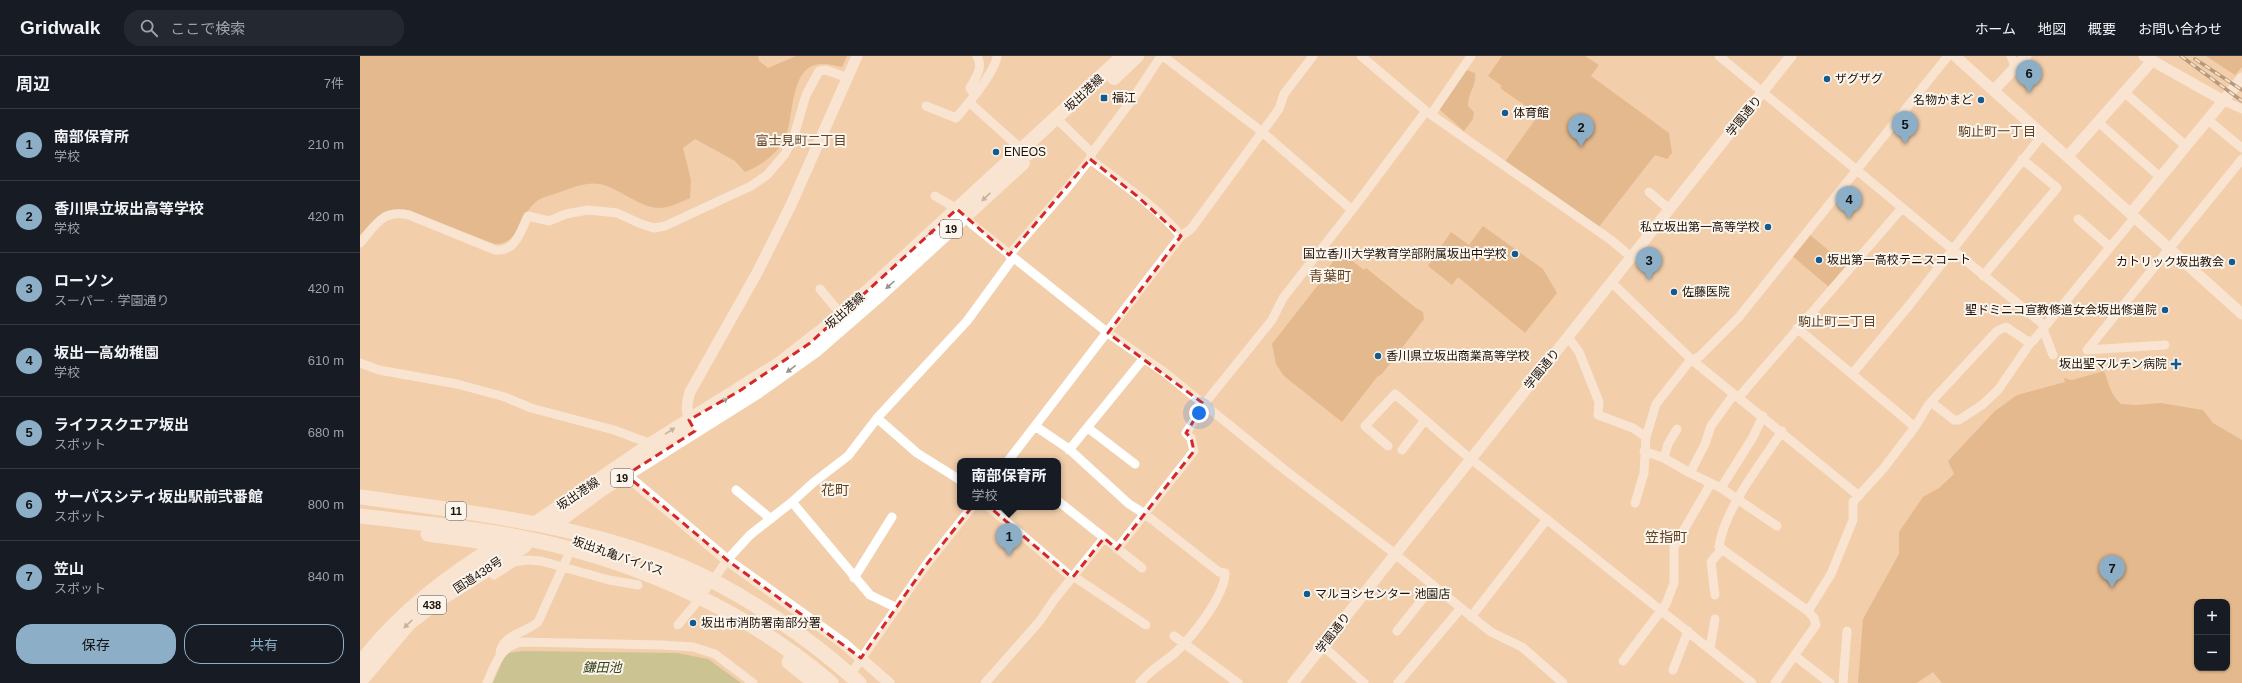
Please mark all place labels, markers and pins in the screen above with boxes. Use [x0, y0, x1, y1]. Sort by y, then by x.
pin: 6 [2016, 60, 2042, 93]
place label: ザグザグ [1835, 72, 1883, 86]
marker: ザグザグ [1822, 74, 1832, 84]
place label: 福江 [1112, 91, 1136, 105]
marker: 福江 [1099, 93, 1109, 103]
place label: 名物かまど [1913, 93, 1973, 107]
marker: 名物かまど [1976, 95, 1986, 105]
place label: 体育館 [1513, 106, 1549, 120]
marker: 体育館 [1500, 108, 1510, 118]
pin: 5 [1892, 111, 1918, 144]
pin: 2 [1568, 114, 1594, 147]
place label: ENEOS [1004, 145, 1046, 159]
marker: ENEOS [991, 147, 1001, 157]
pin: 4 [1836, 186, 1862, 219]
place label: 私立坂出第一高等学校 [1640, 220, 1760, 234]
marker: 私立坂出第一高等学校 [1763, 222, 1773, 232]
place label: 国立香川大学教育学部附属坂出中学校 [1303, 247, 1507, 261]
pin: 3 [1636, 247, 1662, 280]
marker: 国立香川大学教育学部附属坂出中学校 [1510, 249, 1520, 259]
place label: 坂出第一高校テニスコート [1827, 253, 1971, 267]
marker: 坂出第一高校テニスコート [1814, 255, 1824, 265]
place label: カトリック坂出教会 [2116, 255, 2224, 269]
marker: カトリック坂出教会 [2227, 257, 2237, 267]
place label: 佐藤医院 [1682, 285, 1730, 299]
marker: 佐藤医院 [1669, 287, 1679, 297]
place label: 聖ドミニコ宣教修道女会坂出修道院 [1965, 303, 2157, 317]
marker: 聖ドミニコ宣教修道女会坂出修道院 [2160, 305, 2170, 315]
place label: 香川県立坂出商業高等学校 [1386, 349, 1530, 363]
marker: 香川県立坂出商業高等学校 [1373, 351, 1383, 361]
place label: 坂出聖マルチン病院 [2059, 357, 2167, 371]
marker: 坂出聖マルチン病院 [2170, 358, 2182, 370]
pin: 1 [996, 523, 1022, 556]
pin: 7 [2099, 555, 2125, 588]
place label: マルヨシセンター 池園店 [1315, 587, 1450, 601]
marker: マルヨシセンター 池園店 [1302, 589, 1312, 599]
place label: 坂出市消防署南部分署 [701, 616, 821, 630]
marker: 坂出市消防署南部分署 [688, 618, 698, 628]

